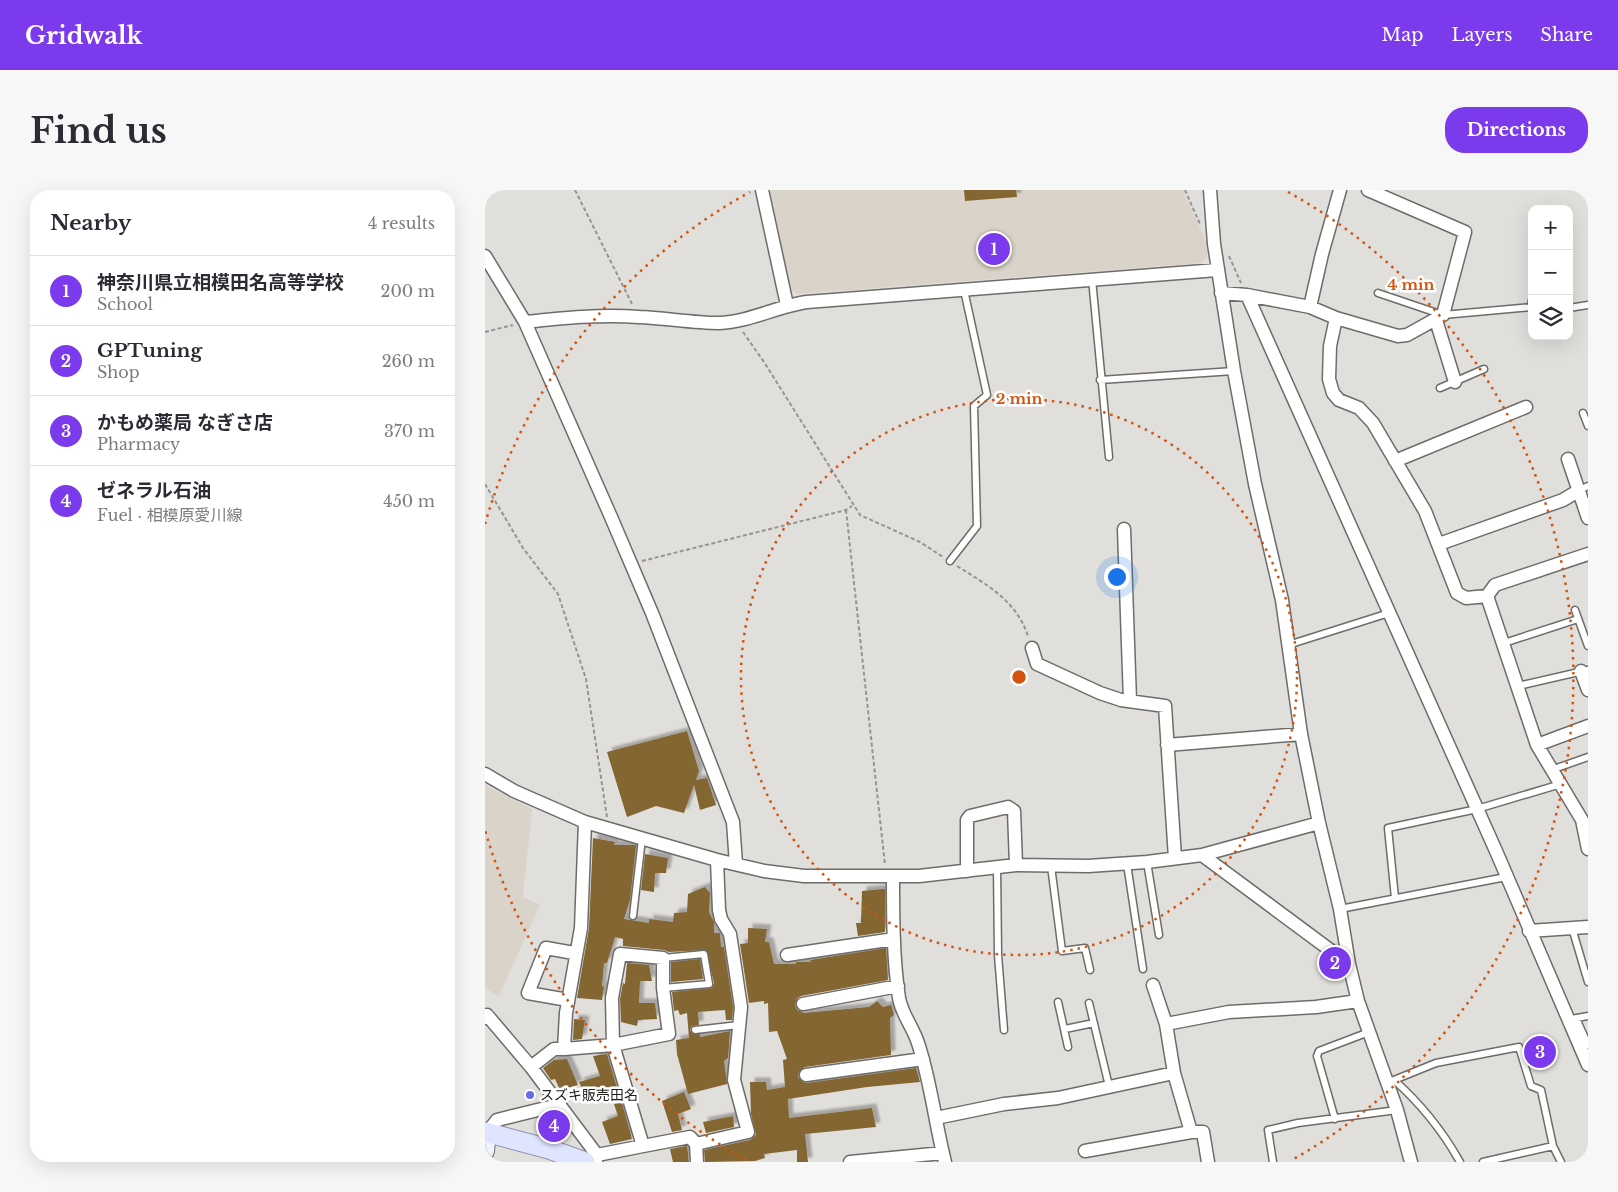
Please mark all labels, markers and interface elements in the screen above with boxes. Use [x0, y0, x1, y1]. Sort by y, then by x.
text: Gridwalk [25, 21, 142, 50]
text: Map [1382, 24, 1423, 46]
text: Layers [1451, 24, 1512, 46]
text: Share [1540, 24, 1593, 46]
button: Directions [1445, 107, 1588, 153]
text: Find us [30, 109, 167, 152]
map controls [1528, 205, 1573, 340]
button: + [1528, 205, 1573, 250]
text: Nearby [50, 210, 131, 236]
text: 4 results [368, 213, 435, 233]
pin: 1 [978, 230, 1010, 268]
button: − [1528, 250, 1573, 295]
text: 神奈川県立相模田名高等学校 [97, 271, 344, 294]
text: 4 min [1388, 275, 1435, 294]
text: 1 [63, 281, 69, 301]
text: 200 m [381, 281, 435, 301]
text: School [97, 294, 153, 314]
button: layers [1528, 295, 1573, 340]
text: GPTuning [97, 339, 202, 362]
text: 2 [61, 351, 71, 371]
text: 260 m [382, 351, 435, 371]
text: Shop [97, 362, 140, 382]
text: 2 min [996, 389, 1042, 408]
text: かもめ薬局 なぎさ店 [97, 411, 273, 434]
text: 3 [61, 421, 71, 441]
text: 370 m [384, 421, 435, 441]
text: Pharmacy [97, 434, 180, 454]
text: ゼネラル石油 [97, 479, 211, 502]
text: 4 [61, 491, 71, 511]
text: 450 m [383, 491, 435, 511]
text: Fuel · 相模原愛川線 [97, 505, 243, 525]
your location [1104, 564, 1130, 590]
centre of rings [1010, 668, 1028, 686]
pin: 2 [1319, 944, 1351, 982]
pin: 3 [1524, 1033, 1556, 1071]
place label: スズキ販売田名 [540, 1086, 638, 1104]
marker: スズキ販売田名 [524, 1089, 536, 1101]
pin: 4 [538, 1107, 570, 1145]

